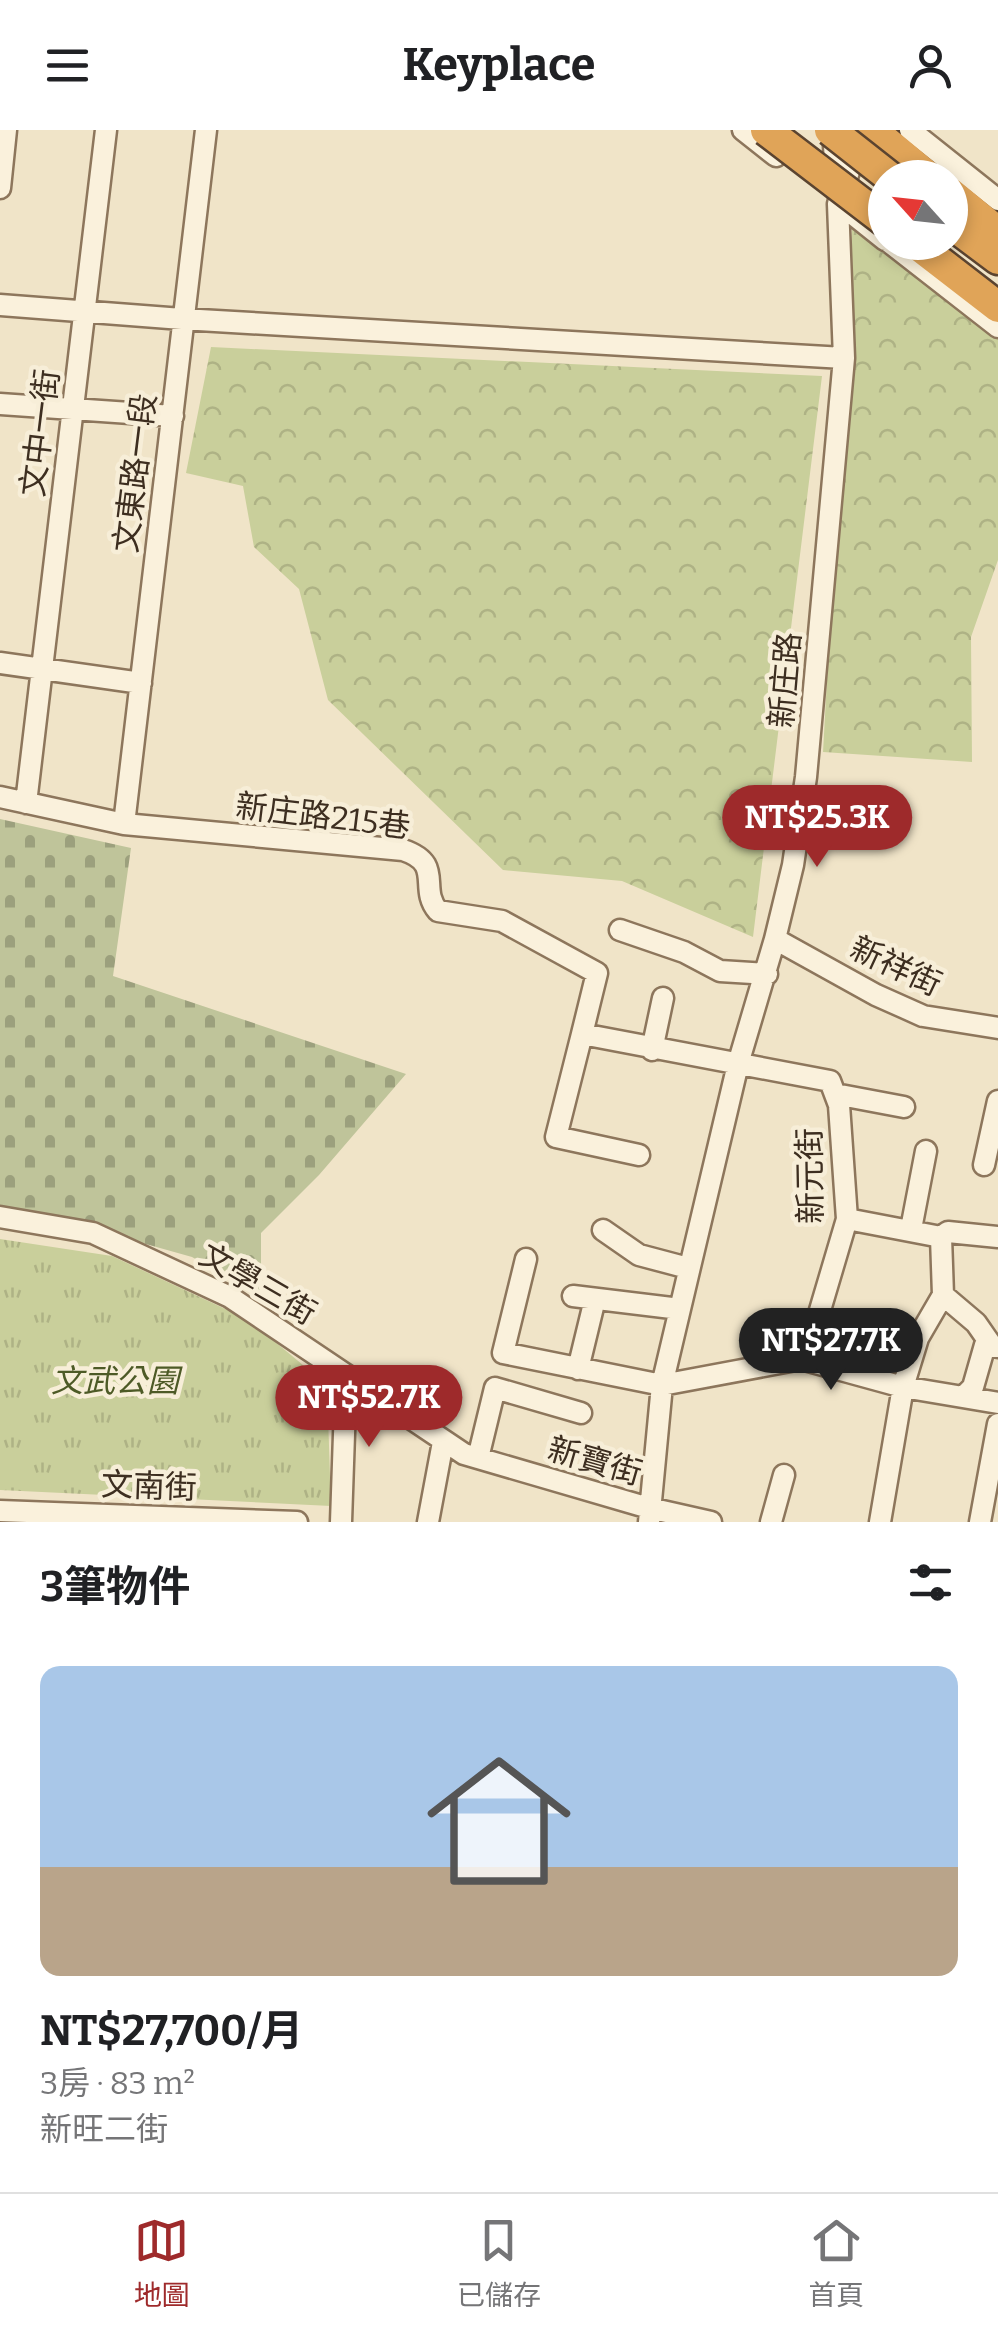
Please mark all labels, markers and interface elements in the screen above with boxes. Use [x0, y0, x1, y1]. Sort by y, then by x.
icon: menu [40, 38, 95, 93]
text: Keyplace [402, 38, 596, 92]
icon: person [903, 38, 958, 93]
north arrow [868, 160, 968, 260]
map controls [868, 160, 968, 260]
street label: 文中一街 [13, 367, 67, 499]
street label: 文東路一段 [106, 391, 164, 555]
street label: 新庄路 [762, 631, 808, 729]
pin: NT$25.3K [714, 785, 920, 870]
street label: 新庄路215巷 [234, 786, 412, 846]
text: NT$25.3K [744, 798, 890, 836]
street label: 新祥街 [844, 928, 948, 1004]
street label: 新元街 [790, 1128, 830, 1224]
street label: 文學三街 [193, 1236, 323, 1332]
pin: NT$27.7K [728, 1308, 934, 1393]
text: NT$27.7K [761, 1321, 901, 1359]
park label: 文武公園 [51, 1362, 183, 1400]
pin: NT$52.7K [266, 1365, 472, 1450]
text: NT$52.7K [297, 1378, 441, 1416]
street label: 新寶街 [544, 1430, 646, 1492]
street label: 文南街 [100, 1465, 198, 1507]
icon: filters [903, 1555, 958, 1610]
text: 3筆物件 [40, 1562, 190, 1612]
icon: home [409, 1731, 589, 1911]
text: NT$27,700/月 [40, 2006, 303, 2056]
text: 3房 · 83 m² [40, 2064, 195, 2102]
text: 新旺二街 [40, 2110, 168, 2148]
tab: 地圖 [134, 2213, 190, 2313]
tab: 已儲存 [457, 2213, 541, 2313]
tab: 首頁 [808, 2213, 864, 2313]

